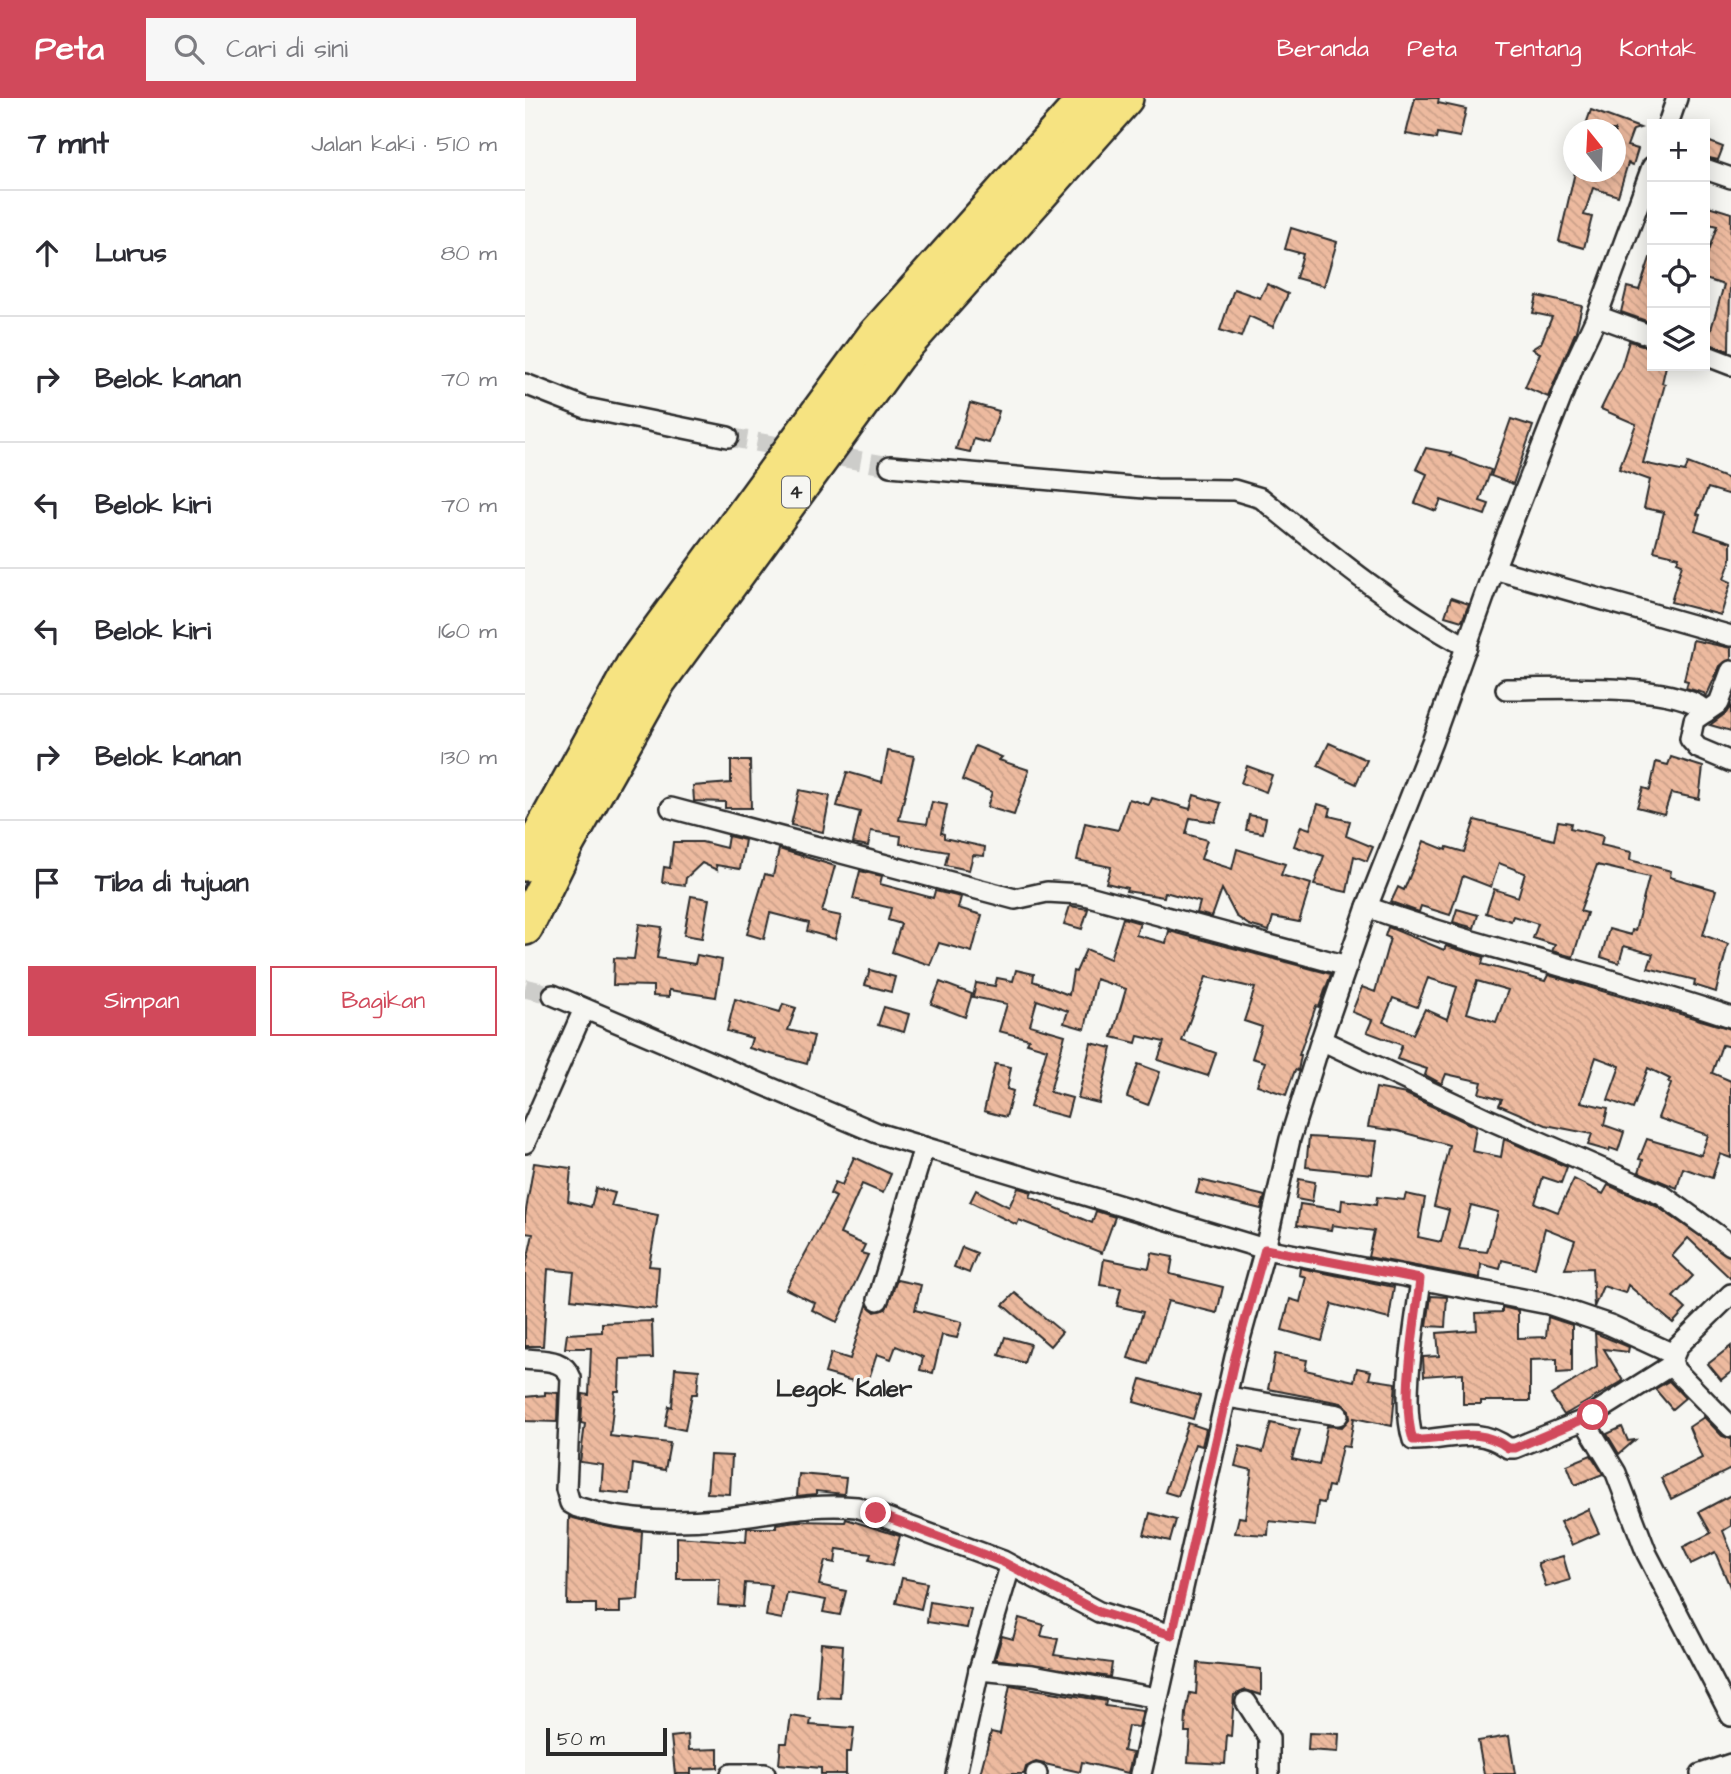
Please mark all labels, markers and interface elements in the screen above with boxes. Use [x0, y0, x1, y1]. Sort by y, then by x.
search box [146, 18, 636, 81]
text: Peta [35, 26, 104, 72]
icon: search [170, 30, 208, 68]
text: Cari di sini [226, 31, 348, 67]
text: Beranda [1277, 32, 1369, 66]
text: Peta [1407, 32, 1457, 66]
text: Tentang [1495, 32, 1581, 66]
text: Kontak [1619, 32, 1696, 66]
north arrow [1563, 119, 1626, 182]
map controls [1647, 119, 1710, 371]
button: + [1647, 119, 1710, 182]
text: 7 mnt [28, 123, 109, 165]
text: Jalan kaki · 510 m [311, 128, 497, 160]
button: − [1647, 182, 1710, 245]
icon: ahead [28, 234, 66, 272]
text: Lurus [95, 235, 167, 271]
text: 80 m [440, 237, 497, 269]
button: locate [1647, 245, 1710, 308]
button: layers [1647, 308, 1710, 371]
icon: right [28, 360, 66, 398]
text: Belok kanan [95, 361, 241, 397]
text: 70 m [441, 363, 497, 395]
road number: 4 [782, 476, 810, 508]
icon: left [28, 486, 66, 524]
text: Belok kiri [95, 487, 211, 523]
text: 70 m [441, 489, 497, 521]
icon: left [28, 612, 66, 650]
text: Belok kiri [95, 613, 211, 649]
text: 160 m [438, 615, 497, 647]
icon: right [28, 738, 66, 776]
text: Belok kanan [95, 739, 241, 775]
text: 130 m [441, 741, 497, 773]
icon: arrive [28, 864, 66, 902]
text: Tiba di tujuan [95, 865, 249, 901]
button: Simpan [28, 966, 256, 1036]
button: Bagikan [270, 966, 497, 1036]
district label: Legok Kaler [776, 1372, 913, 1407]
route start [1577, 1399, 1608, 1430]
route end [860, 1497, 891, 1528]
scale bar [546, 1725, 667, 1757]
text: 50 m [557, 1726, 605, 1753]

